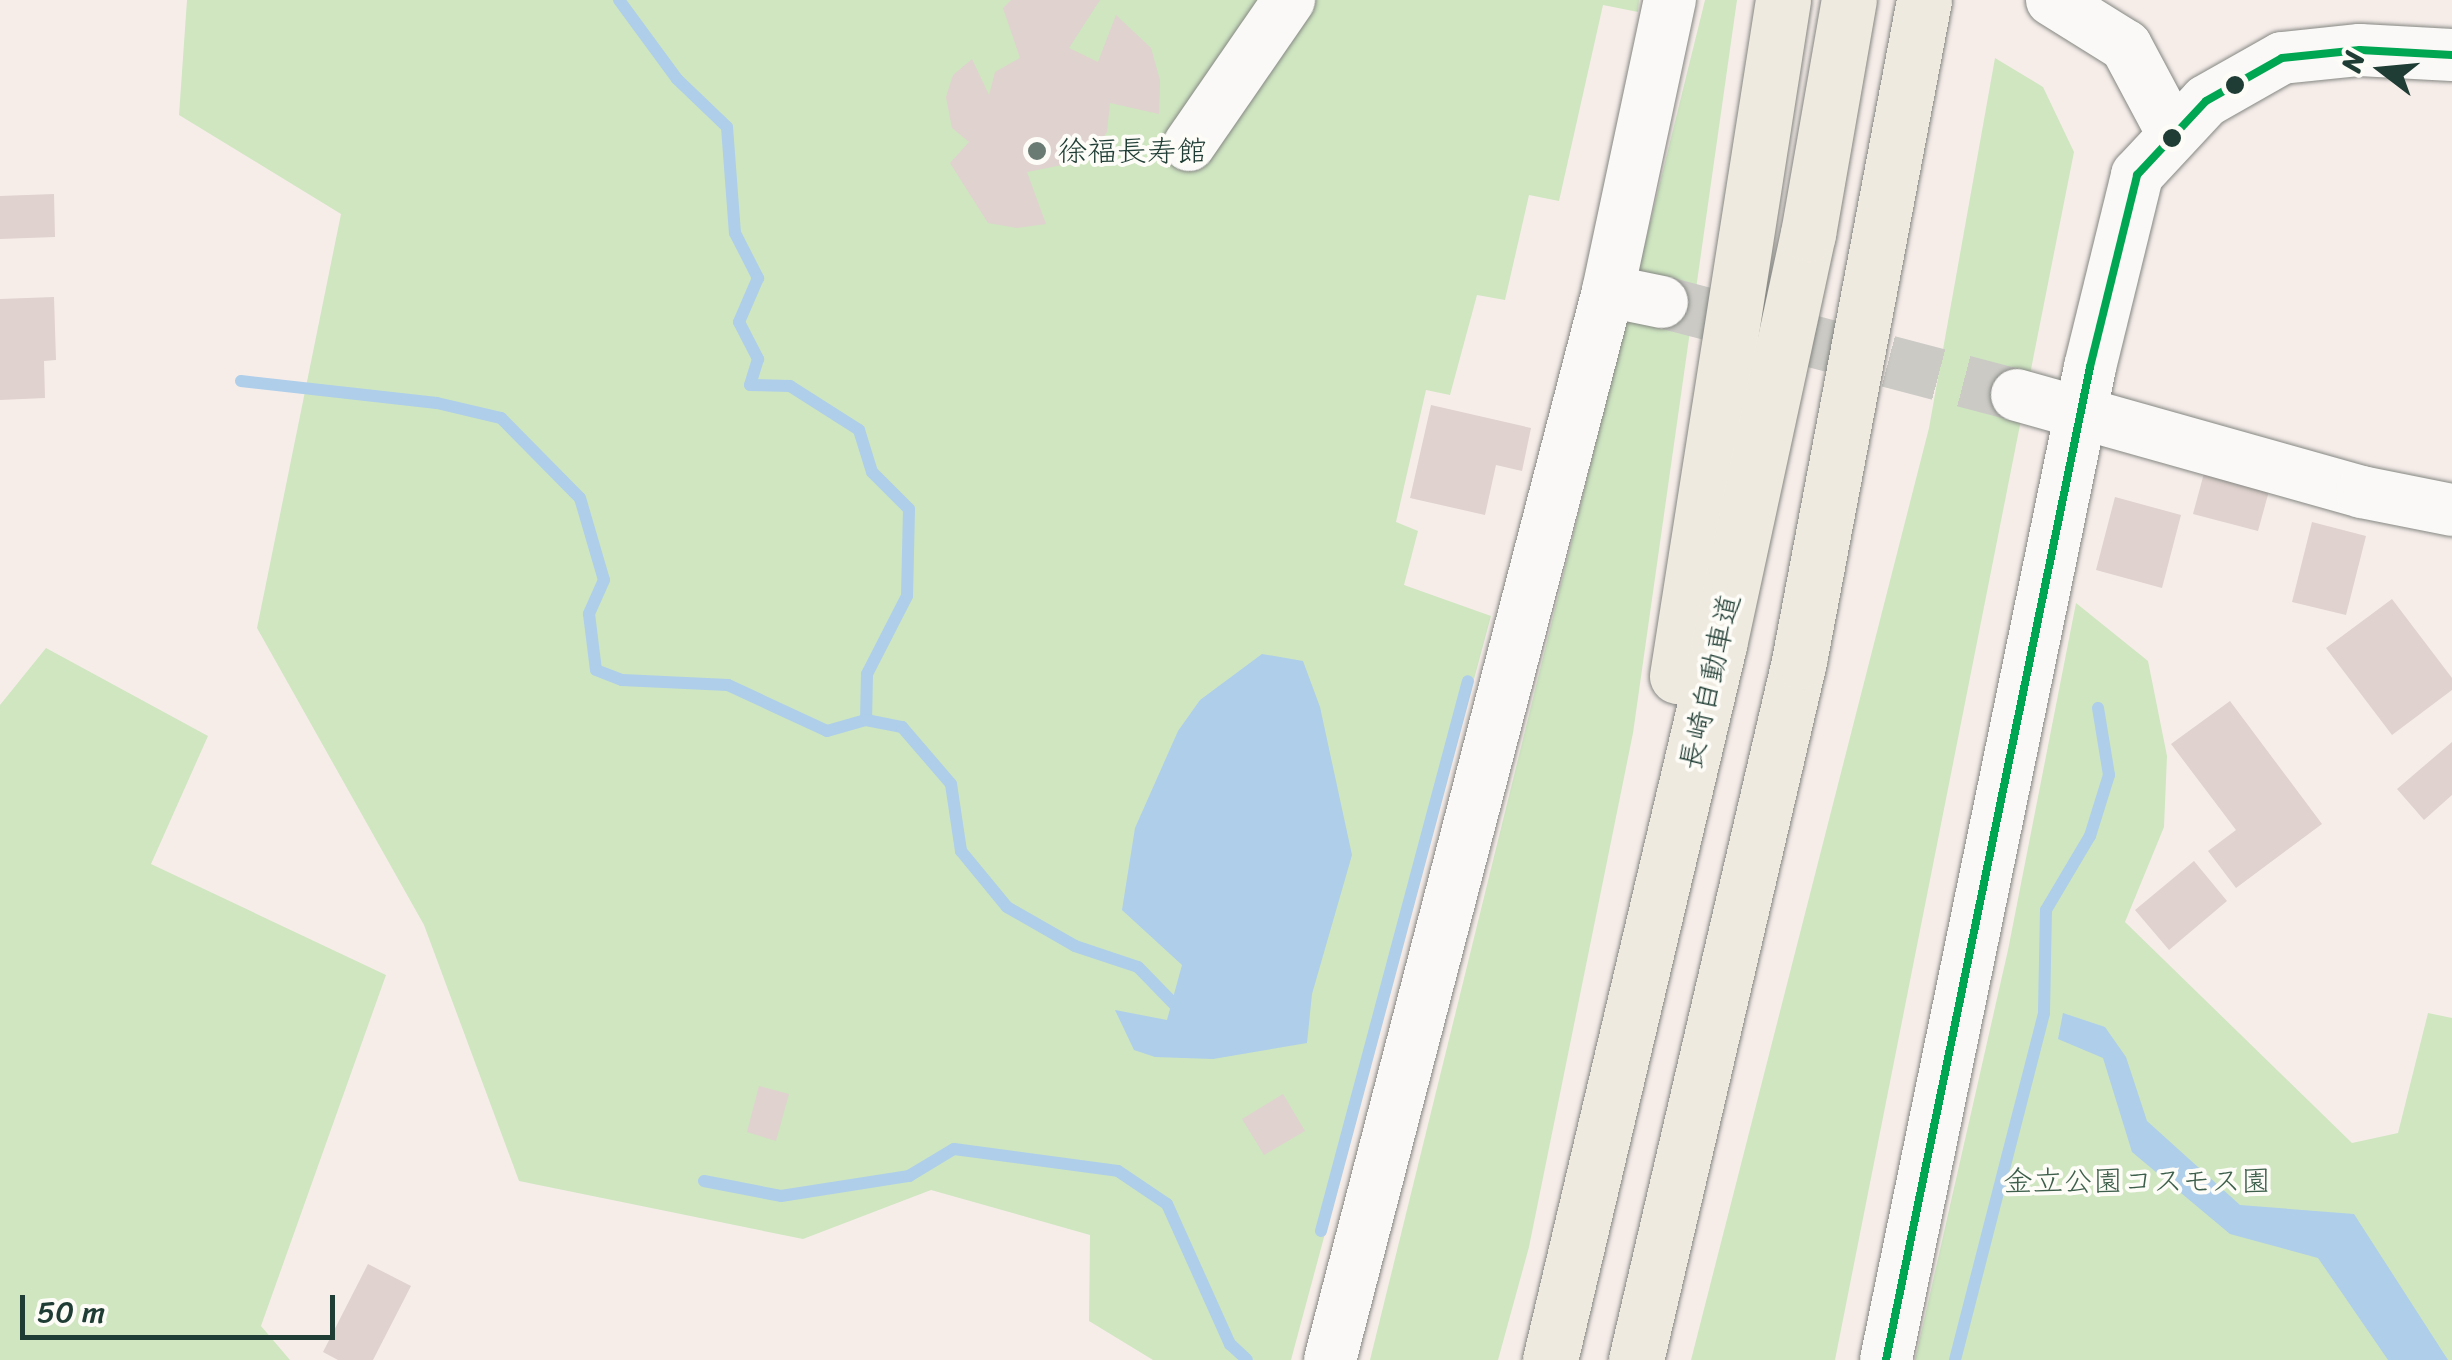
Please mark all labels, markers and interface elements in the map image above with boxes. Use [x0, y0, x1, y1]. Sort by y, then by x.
north arrow [2332, 20, 2432, 120]
text: N [2326, 46, 2379, 78]
unlabelled marker [2225, 75, 2245, 95]
unlabelled marker [2162, 128, 2182, 148]
place label: 徐福長寿館 [1057, 133, 1207, 169]
marker: 徐福長寿館 [1026, 140, 1048, 162]
street label: 長崎自動車道 [1672, 590, 1748, 774]
park label: 金立公園コスモス園 [2002, 1163, 2272, 1199]
scale bar [25, 1275, 340, 1337]
text: 50 m [37, 1285, 105, 1339]

